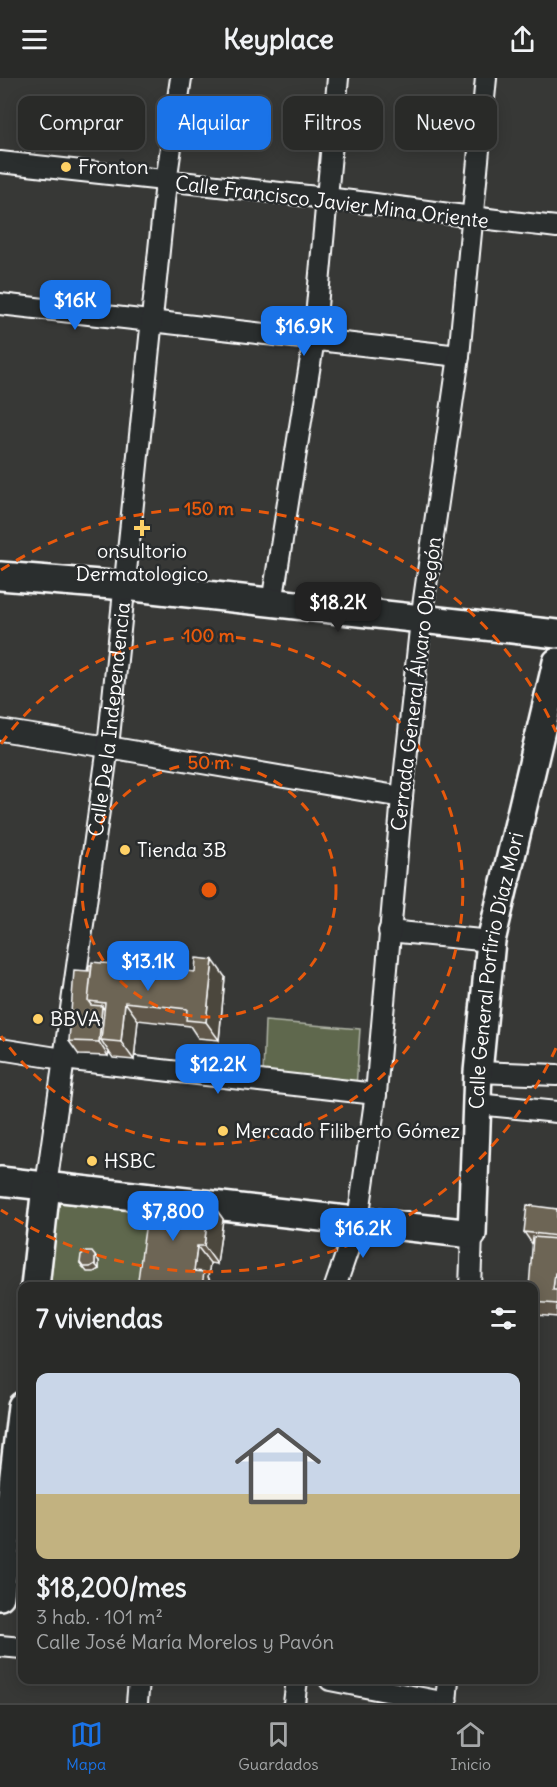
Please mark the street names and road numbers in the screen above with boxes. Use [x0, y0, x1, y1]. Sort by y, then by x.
street label: Calle Francisco Javier Mina Oriente [174, 170, 490, 233]
street label: Cerrada General Álvaro Obregón [385, 535, 446, 832]
street label: Calle De la Independencia [82, 601, 135, 838]
street label: Calle General Porfirio Díaz Mori [464, 830, 528, 1110]

